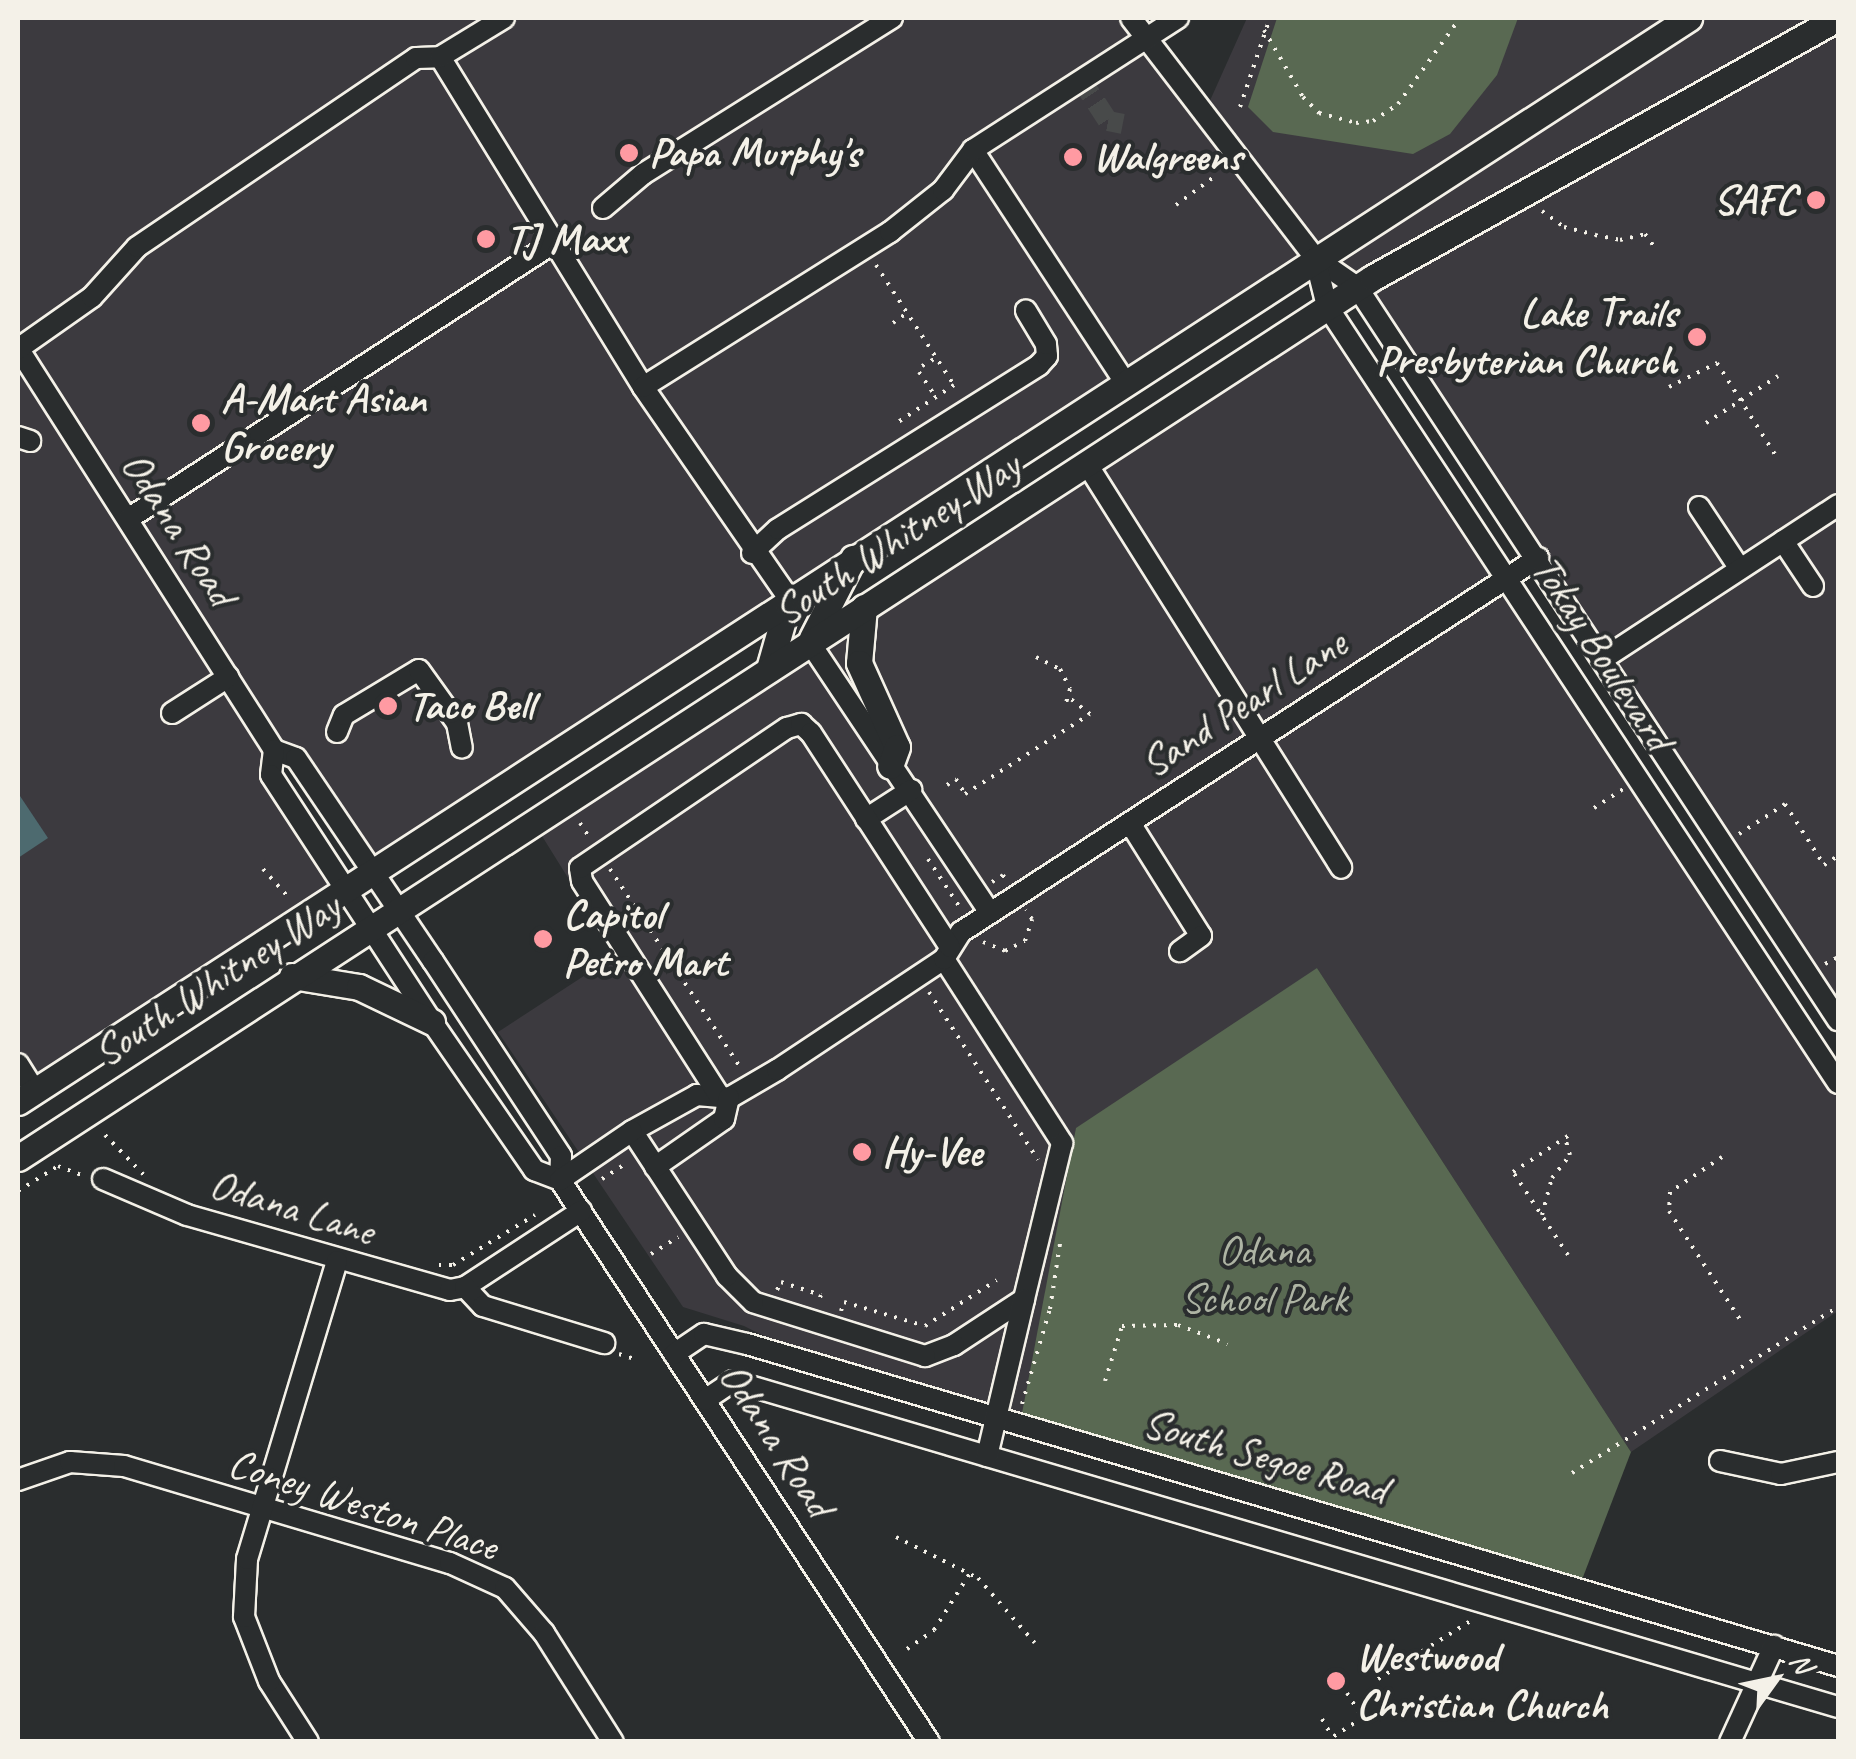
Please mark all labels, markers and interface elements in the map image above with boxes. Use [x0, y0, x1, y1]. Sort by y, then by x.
place label: Papa Murphy's [649, 128, 859, 178]
place label: Walgreens [1093, 132, 1242, 182]
marker: Papa Murphy's [618, 142, 640, 164]
marker: Walgreens [1062, 146, 1084, 168]
place label: SAFC [1713, 175, 1796, 225]
marker: SAFC [1805, 189, 1827, 211]
place label: TJ Maxx [506, 214, 627, 264]
marker: TJ Maxx [475, 228, 497, 250]
place label: Lake Trails Presbyterian Church [1375, 288, 1677, 386]
marker: Lake Trails Presbyterian Church [1686, 326, 1708, 348]
place label: A-Mart Asian Grocery [221, 374, 425, 472]
marker: A-Mart Asian Grocery [190, 412, 212, 434]
street label: South Whitney Way [764, 440, 1030, 638]
street label: Odana Road [110, 443, 246, 615]
street label: Tokay Boulevard [1520, 545, 1684, 761]
street label: Sand Pearl Lane [1132, 619, 1356, 789]
place label: Taco Bell [408, 681, 534, 731]
marker: Taco Bell [377, 695, 399, 717]
street label: South Whitney Way [84, 881, 350, 1079]
place label: Capitol Petro Mart [563, 890, 729, 988]
marker: Capitol Petro Mart [532, 928, 554, 950]
place label: Hy-Vee [882, 1127, 982, 1177]
marker: Hy-Vee [851, 1141, 873, 1163]
street label: Odana Lane [203, 1159, 381, 1257]
park label: Odana School Park [1180, 1226, 1348, 1324]
street label: Odana Road [708, 1354, 844, 1526]
street label: South Segoe Road [1138, 1398, 1392, 1516]
street label: Coney Weston Place [221, 1437, 505, 1573]
north arrow [1726, 1629, 1826, 1729]
place label: Westwood Christian Church [1356, 1632, 1610, 1730]
text: N [1782, 1646, 1821, 1679]
marker: Westwood Christian Church [1325, 1670, 1347, 1692]

